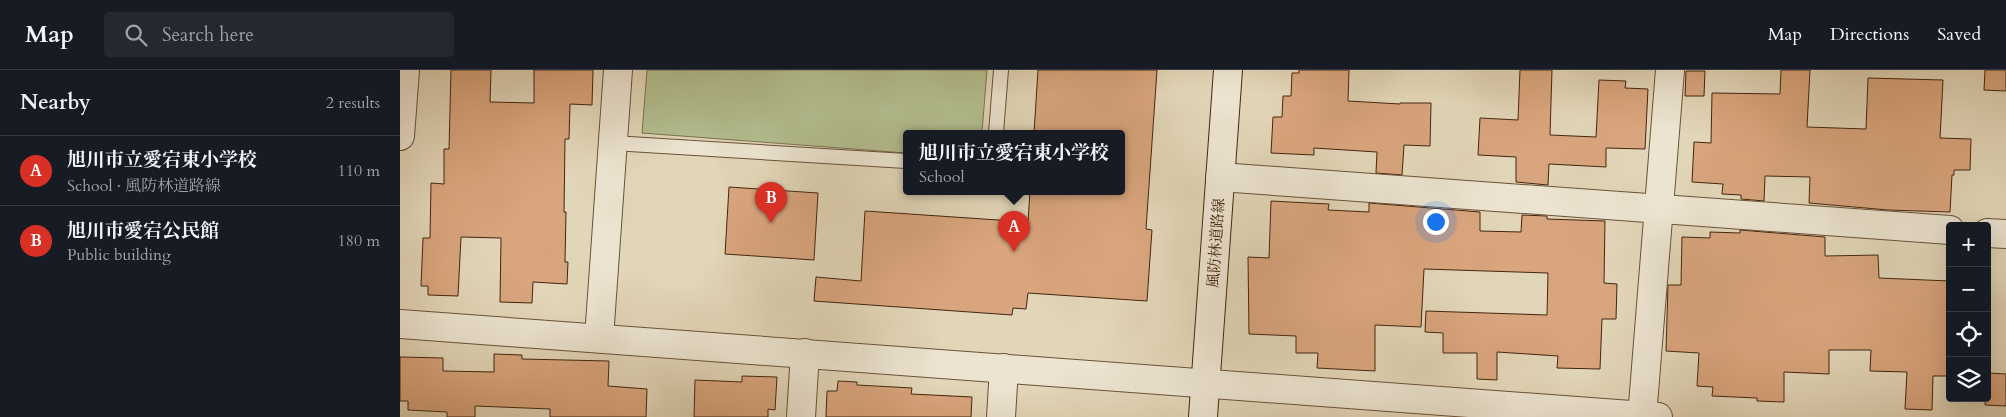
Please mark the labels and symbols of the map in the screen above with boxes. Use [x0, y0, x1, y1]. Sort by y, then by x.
pin: B [755, 182, 787, 223]
street label: 風防林道路線 [1203, 197, 1229, 289]
your location [1423, 209, 1449, 235]
pin: A [998, 211, 1030, 252]

